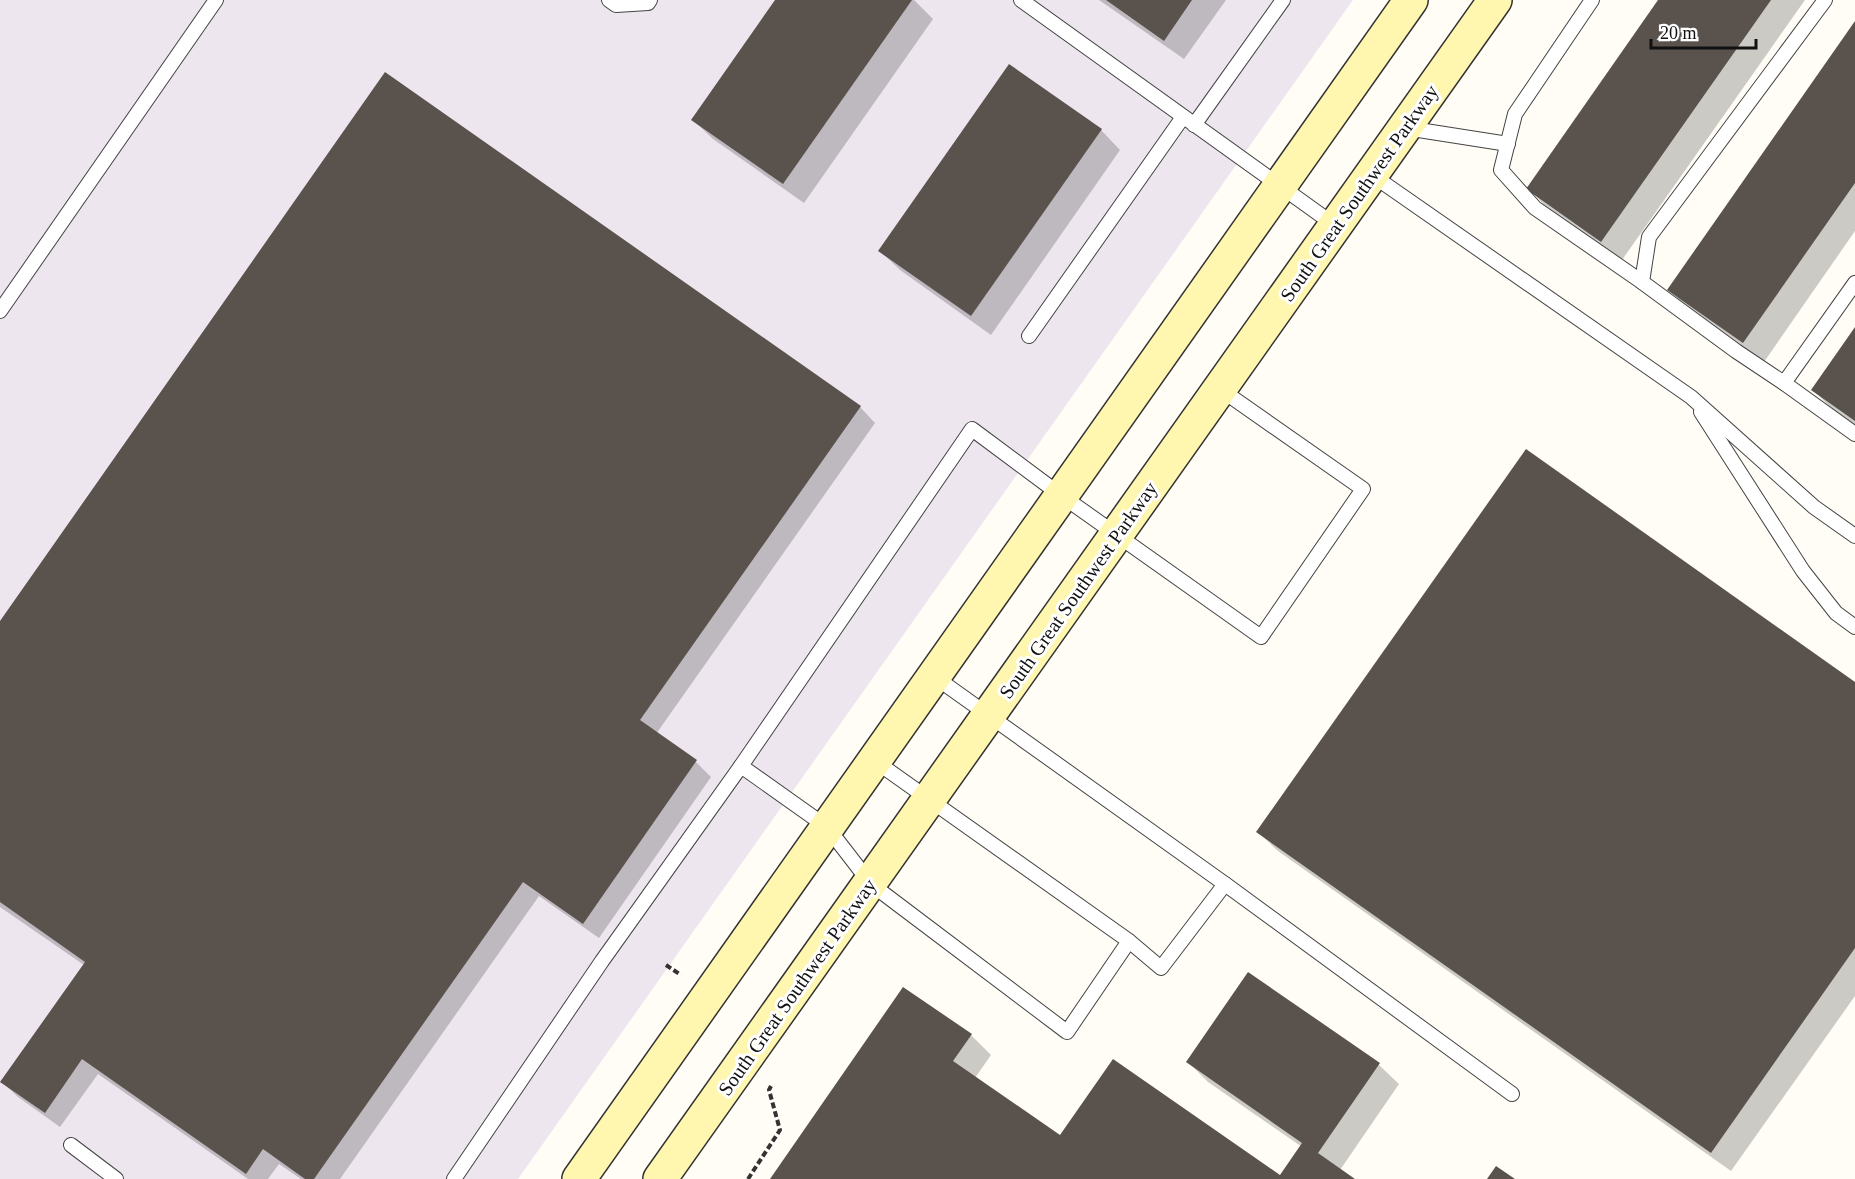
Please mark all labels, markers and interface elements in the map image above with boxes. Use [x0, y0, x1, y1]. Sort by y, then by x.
scale bar [1651, 12, 1756, 50]
text: 20 m [1660, 23, 1697, 43]
street label: South Great Southwest Parkway [1276, 80, 1443, 306]
street label: South Great Southwest Parkway [995, 477, 1162, 703]
street label: South Great Southwest Parkway [714, 874, 881, 1100]

